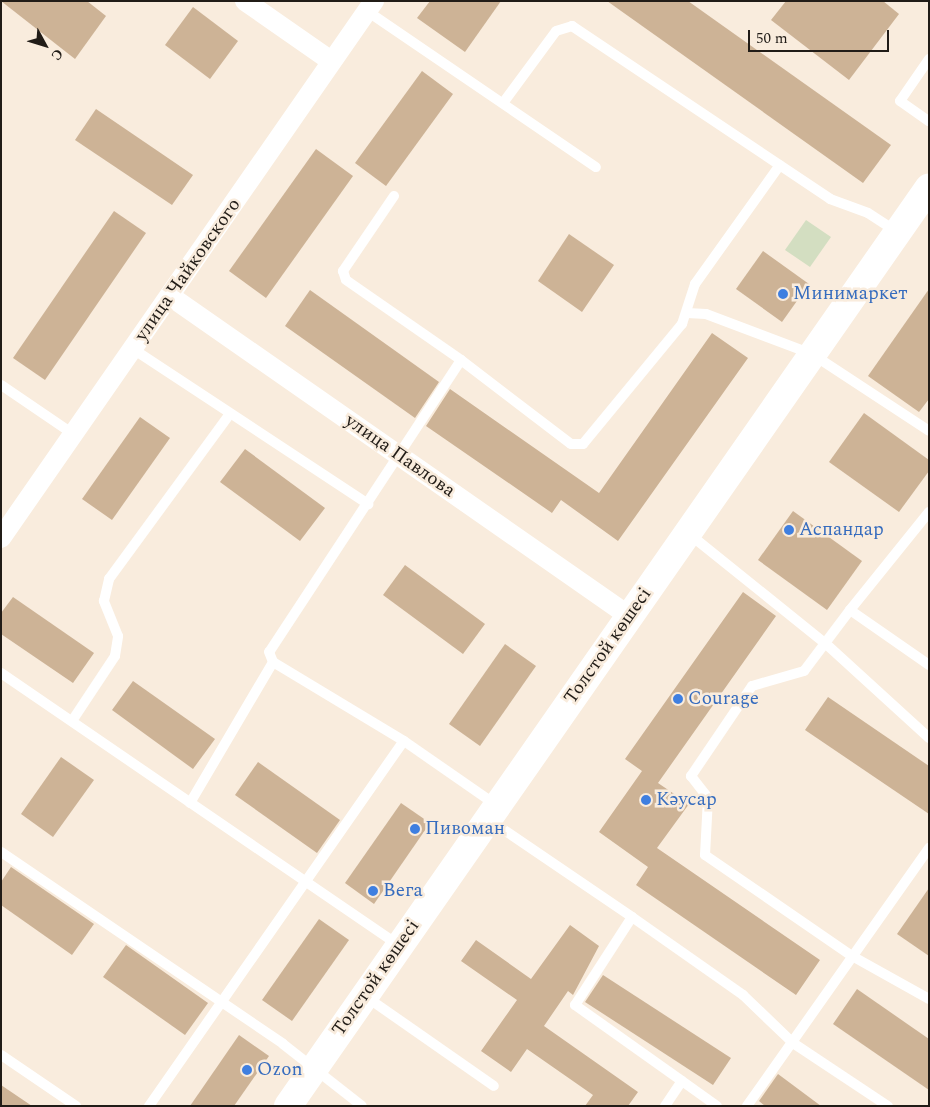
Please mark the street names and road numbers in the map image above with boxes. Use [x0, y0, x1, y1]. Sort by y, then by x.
street label: улица Чайковского [130, 194, 246, 346]
street label: улица Павлова [340, 410, 460, 502]
street label: Толстой көшесі [559, 583, 657, 709]
street label: Толстой көшесі [327, 915, 425, 1041]

